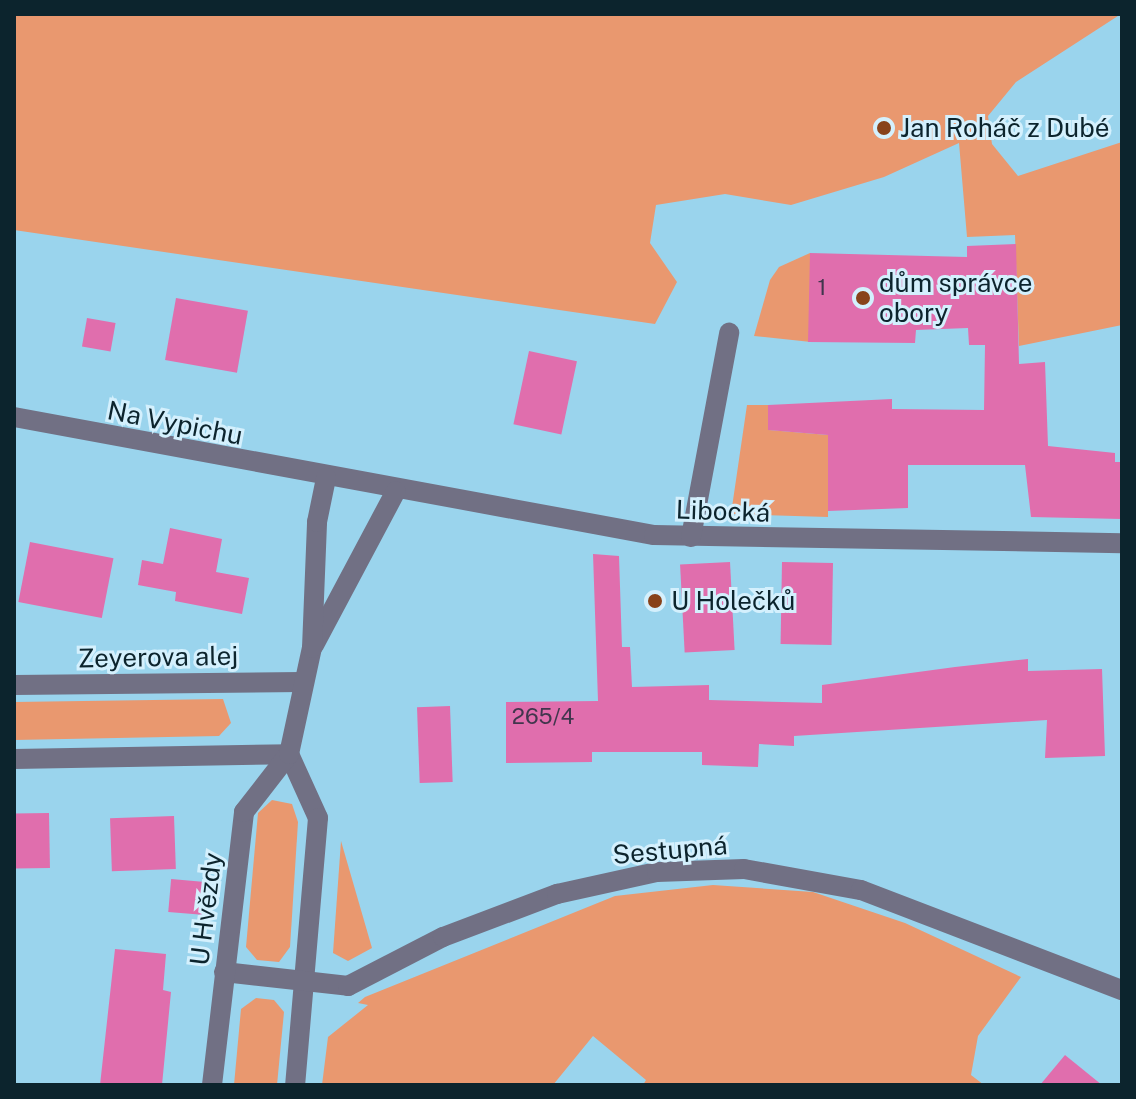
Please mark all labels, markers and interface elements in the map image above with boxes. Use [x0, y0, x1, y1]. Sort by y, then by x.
place label: Jan Roháč z Dubé [900, 112, 1110, 144]
marker: Jan Roháč z Dubé [875, 119, 893, 137]
place label: dům správce obory [879, 267, 1032, 328]
house number: 1 [818, 275, 826, 301]
marker: dům správce obory [854, 289, 872, 307]
street label: Na Vypichu [105, 395, 245, 451]
street label: Libocká [675, 494, 771, 528]
place label: U Holečků [671, 585, 795, 617]
marker: U Holečků [646, 592, 664, 610]
street label: Zeyerova alej [78, 640, 238, 674]
house number: 265/4 [512, 704, 574, 730]
street label: Sestupná [611, 829, 729, 871]
street label: U Hvězdy [184, 851, 228, 967]

